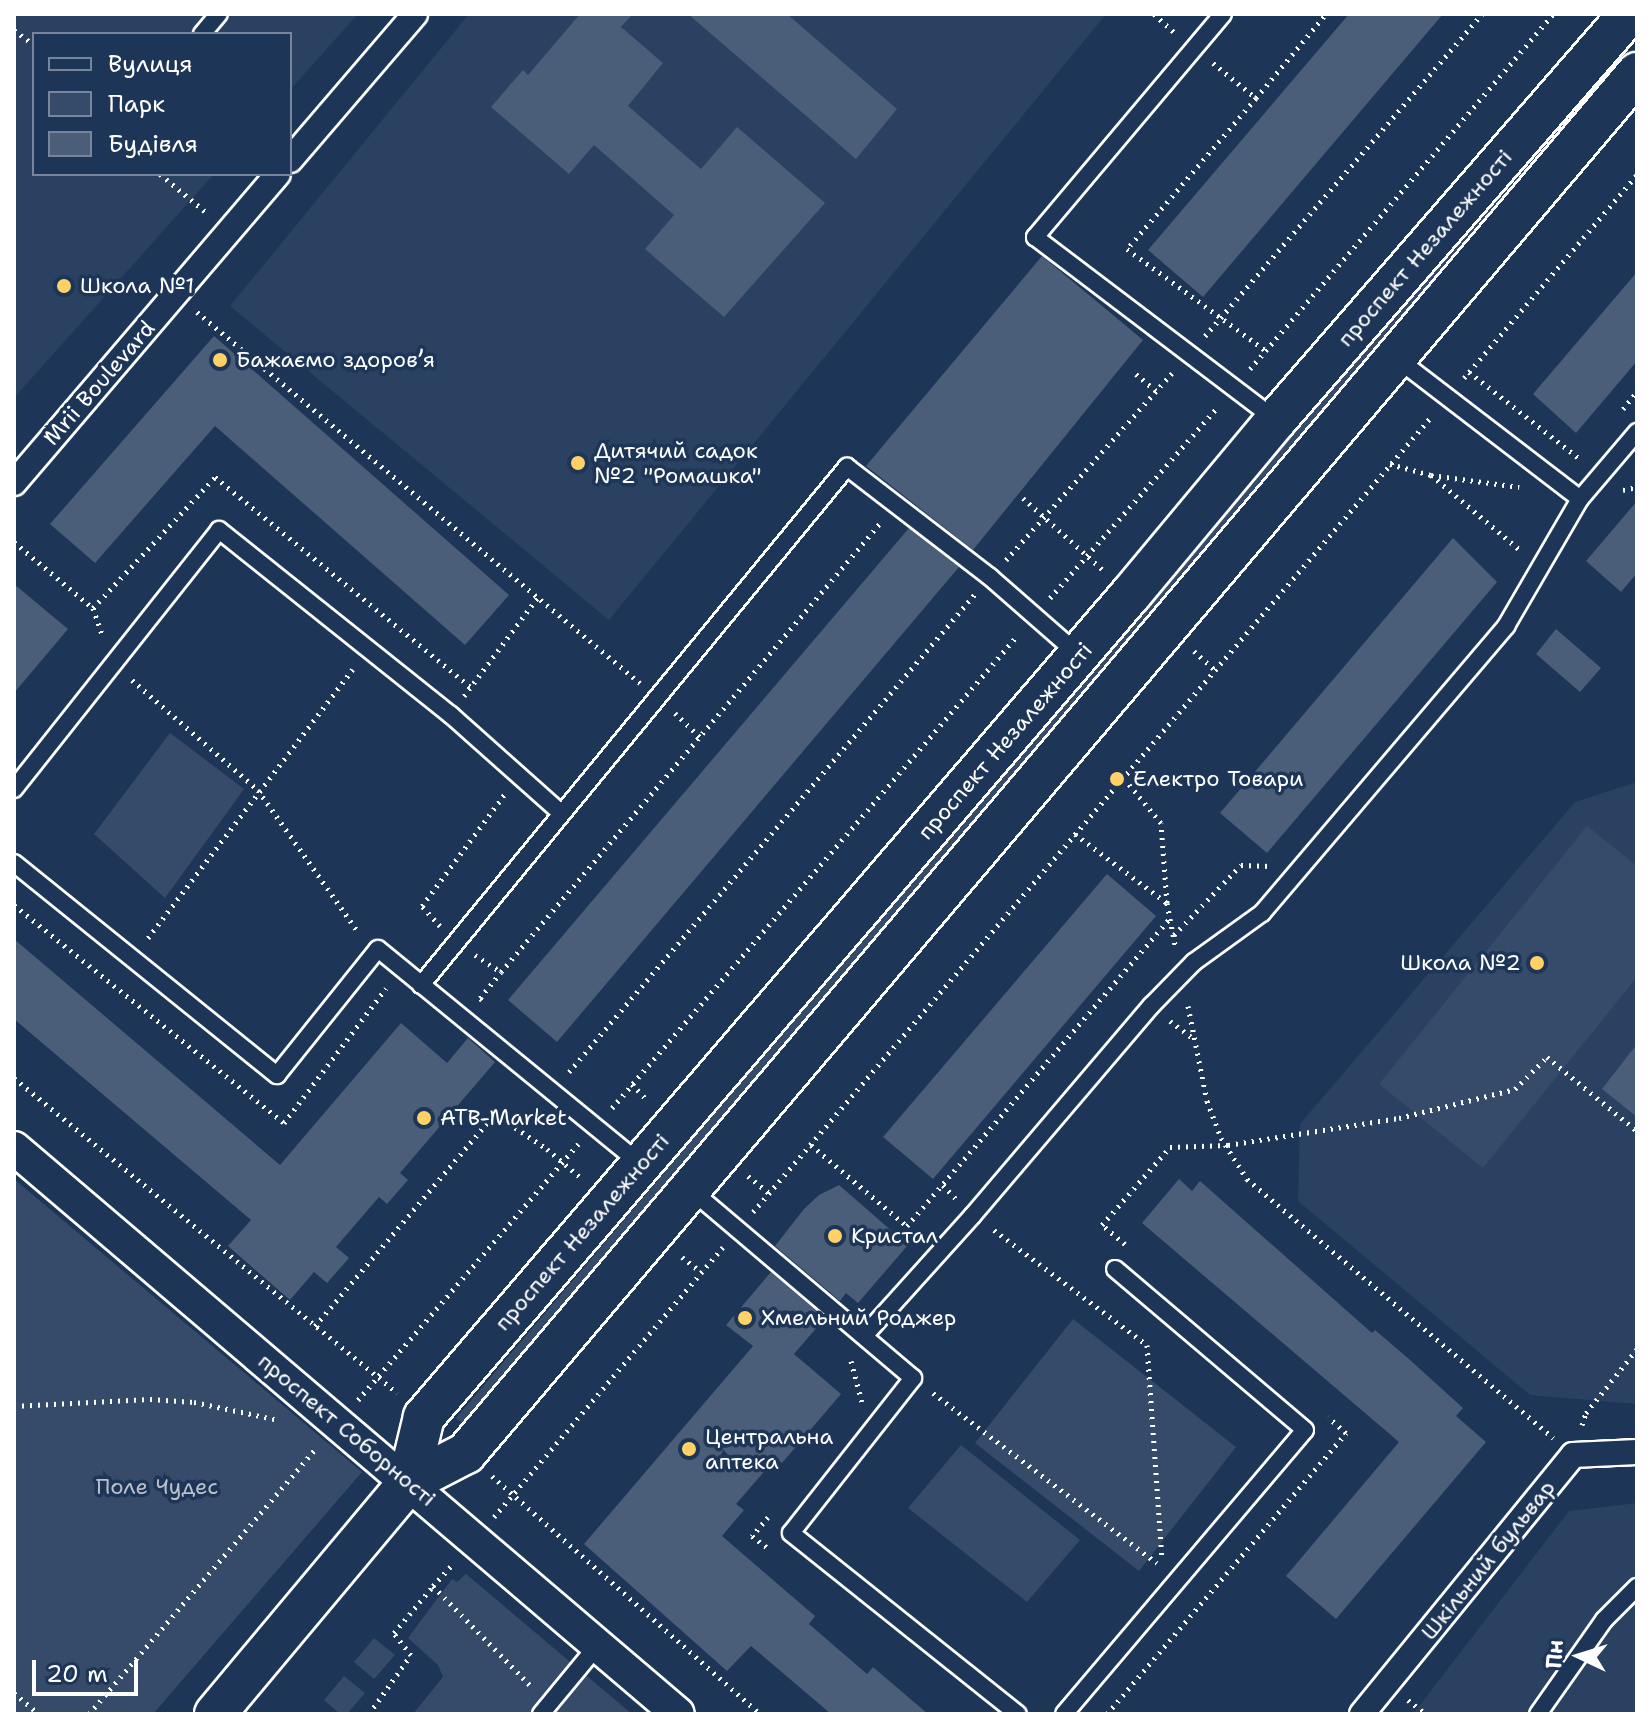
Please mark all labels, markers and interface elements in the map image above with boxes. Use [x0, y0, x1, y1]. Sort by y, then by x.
legend [32, 32, 292, 176]
text: Вулиця [108, 48, 193, 80]
text: Парк [108, 88, 165, 120]
text: Будівля [108, 128, 198, 160]
street label: проспект Незалежності [1332, 144, 1518, 352]
place label: Школа №1 [80, 273, 195, 299]
marker: Школа №1 [55, 277, 73, 295]
street label: Mrii Boulevard [38, 315, 160, 451]
place label: Бажаємо здоровʼя [236, 347, 435, 373]
marker: Бажаємо здоровʼя [211, 351, 229, 369]
place label: Дитячий садок №2 "Ромашка" [594, 437, 762, 488]
marker: Дитячий садок №2 "Ромашка" [569, 454, 587, 472]
street label: проспект Незалежності [912, 637, 1098, 845]
place label: Електро Товари [1133, 766, 1303, 792]
marker: Електро Товари [1108, 770, 1126, 788]
place label: Школа №2 [1400, 950, 1521, 976]
marker: Школа №2 [1528, 954, 1546, 972]
place label: ATB-Market [440, 1105, 567, 1131]
marker: ATB-Market [415, 1109, 433, 1127]
street label: проспект Незалежності [489, 1128, 675, 1336]
place label: Кристал [851, 1223, 938, 1249]
marker: Кристал [826, 1227, 844, 1245]
place label: Хмельний Роджер [761, 1305, 956, 1331]
marker: Хмельний Роджер [736, 1309, 754, 1327]
street label: проспект Соборності [253, 1348, 441, 1512]
place label: Центральна аптека [705, 1423, 833, 1474]
marker: Центральна аптека [680, 1440, 698, 1458]
park label: Поле Чудес [96, 1474, 218, 1500]
street label: Шкільний бульвар [1415, 1475, 1561, 1645]
north arrow [1539, 1616, 1619, 1696]
text: Пн [1539, 1639, 1570, 1670]
scale bar [36, 1644, 142, 1694]
text: 20 m [46, 1658, 108, 1690]

